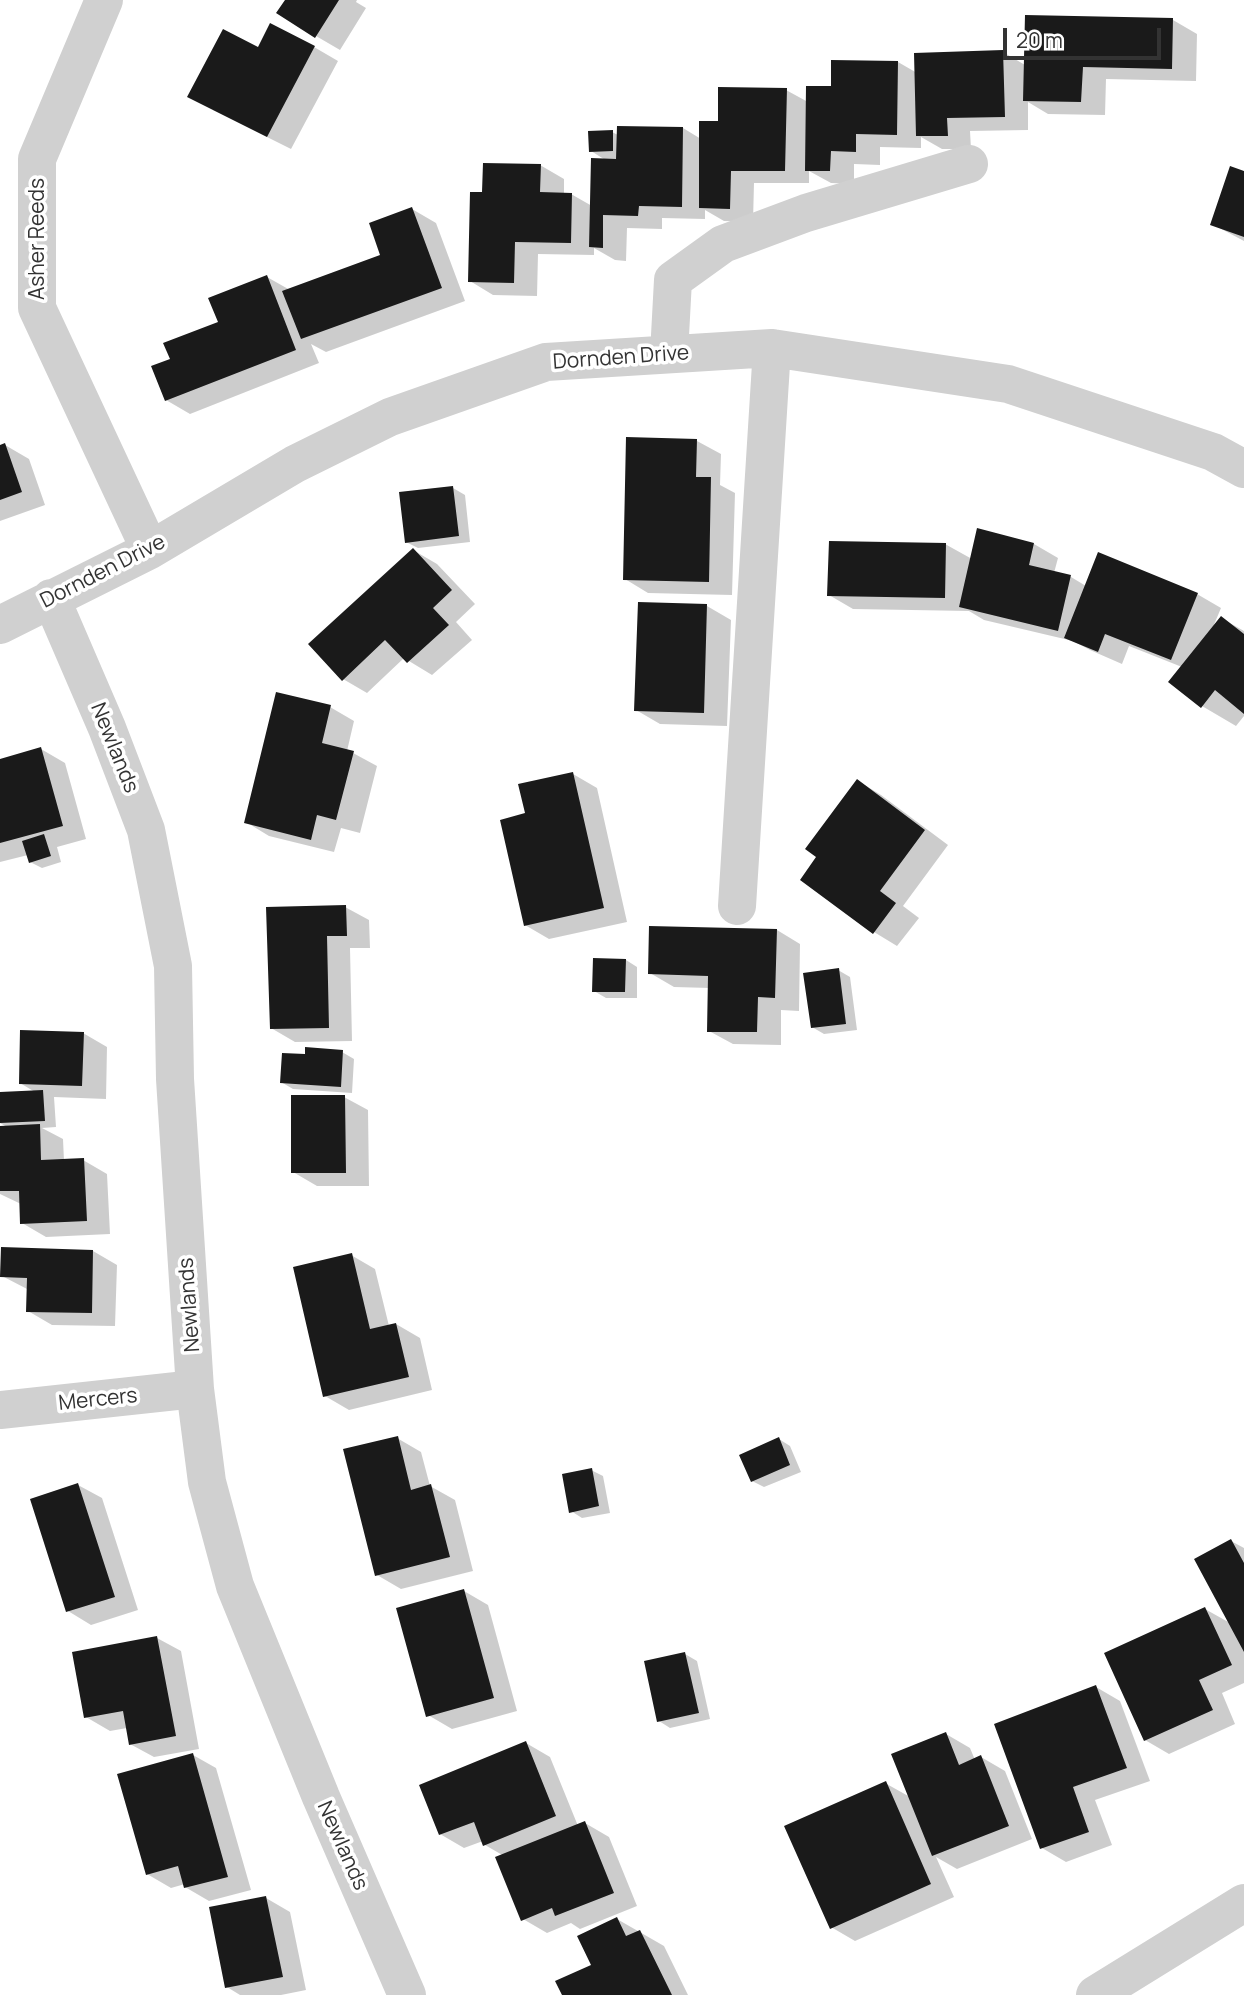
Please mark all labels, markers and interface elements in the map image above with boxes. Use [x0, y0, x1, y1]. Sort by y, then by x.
scale bar [1006, 14, 1164, 58]
text: 20 m [1016, 26, 1063, 54]
street label: Asher Reeds [25, 178, 51, 300]
street label: Dornden Drive [552, 341, 690, 375]
street label: Dornden Drive [36, 530, 170, 614]
street label: Newlands [85, 699, 143, 797]
street label: Newlands [174, 1257, 206, 1353]
street label: Mercers [57, 1383, 139, 1417]
street label: Newlands [311, 1798, 373, 1894]

